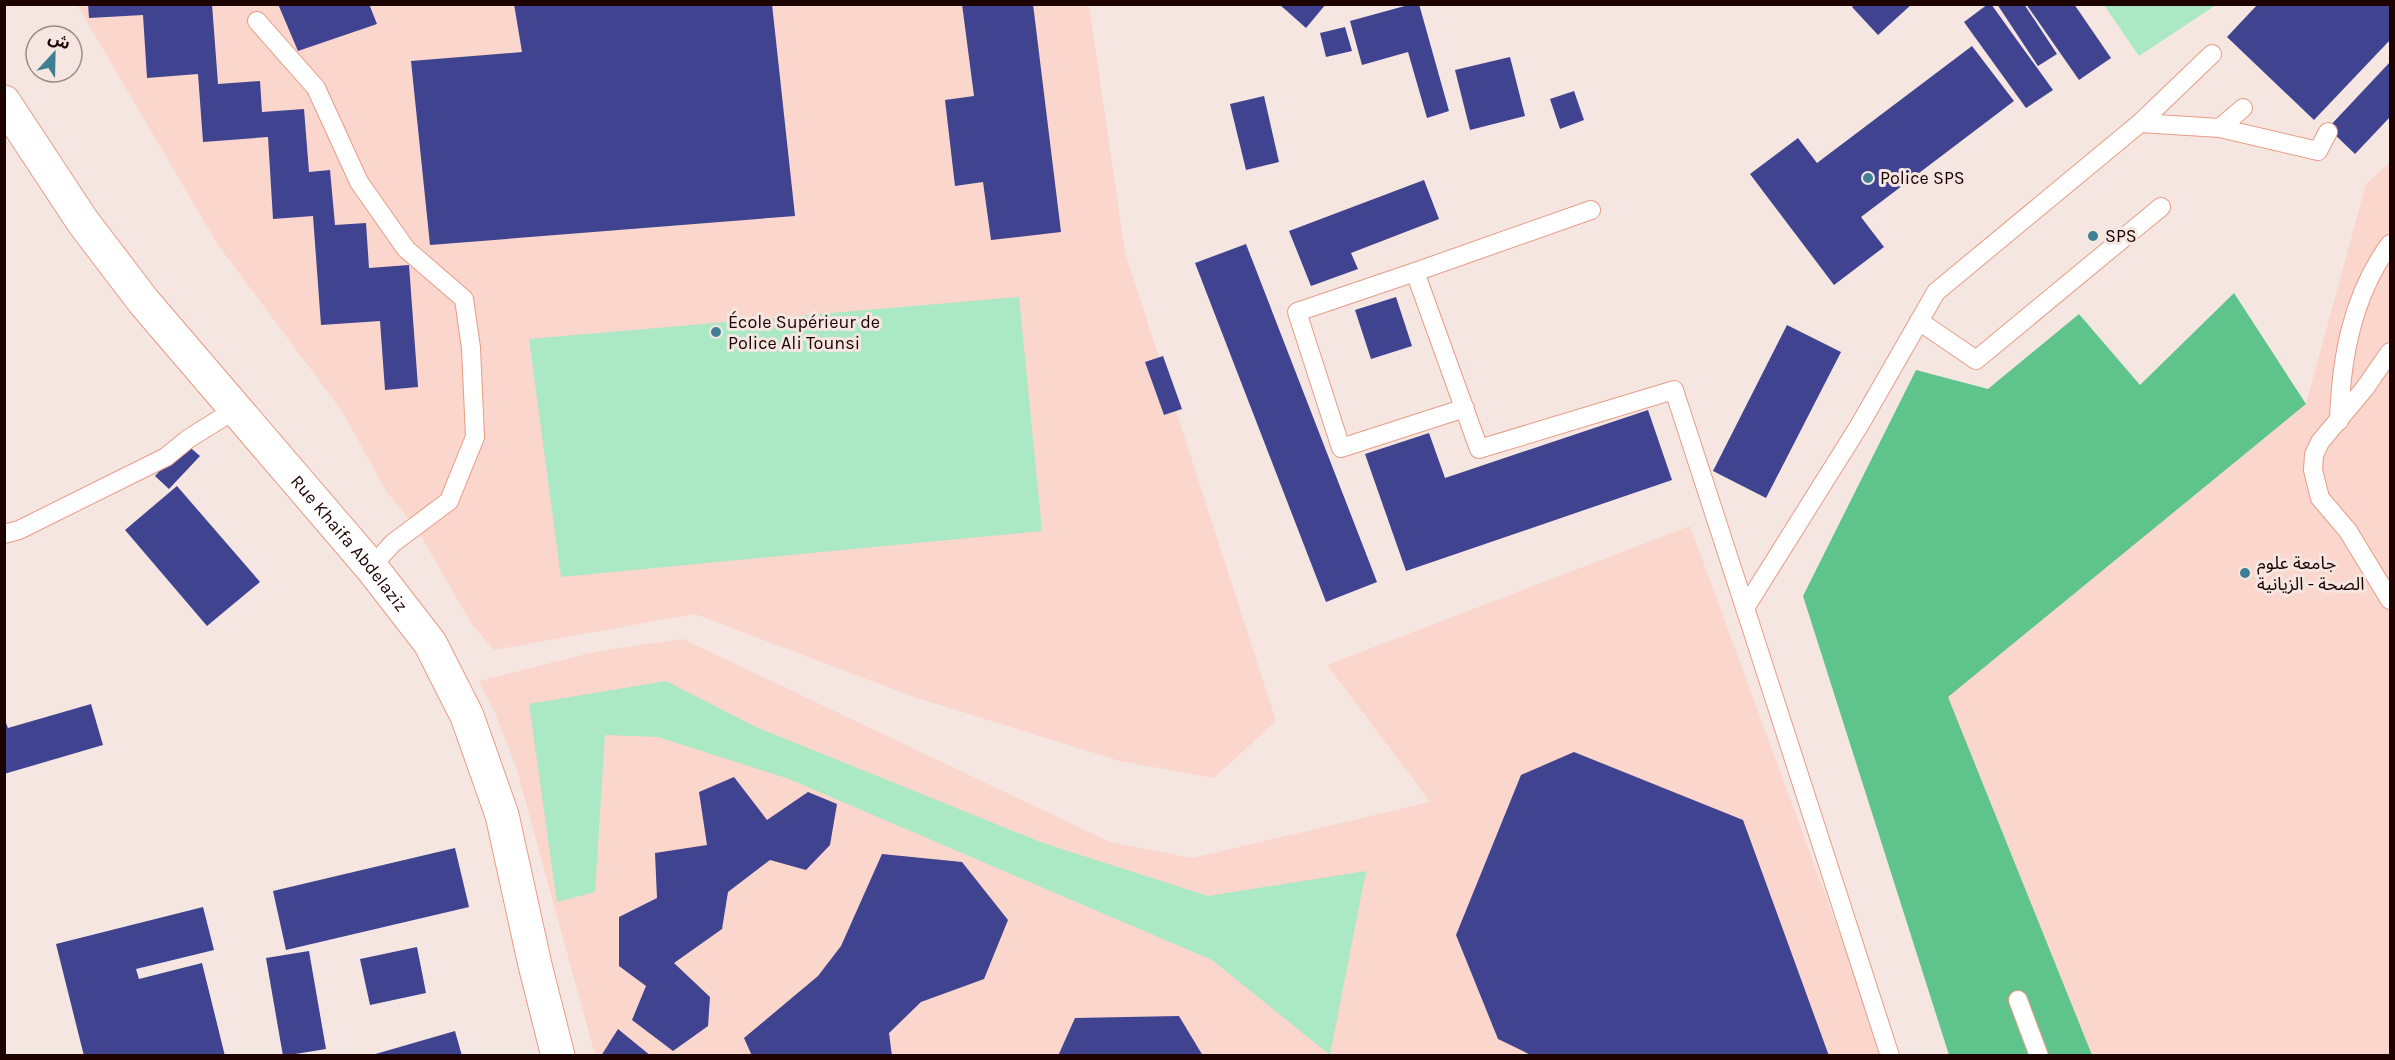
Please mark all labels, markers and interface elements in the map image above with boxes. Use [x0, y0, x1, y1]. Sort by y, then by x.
north arrow [24, 24, 84, 84]
text: ش [46, 28, 73, 53]
place label: Police SPS [1880, 167, 1965, 189]
marker: Police SPS [1861, 171, 1875, 185]
place label: SPS [2105, 225, 2137, 247]
marker: SPS [2086, 229, 2100, 243]
place label: École Supérieur de Police Ali Tounsi [728, 310, 880, 354]
marker: École Supérieur de Police Ali Tounsi [709, 325, 723, 339]
street label: Rue Khaifa Abdelaziz [286, 470, 412, 616]
place label: جامعة علوم الصحة - الزيانية [2257, 552, 2365, 595]
marker: جامعة علوم الصحة - الزيانية [2238, 566, 2252, 580]

